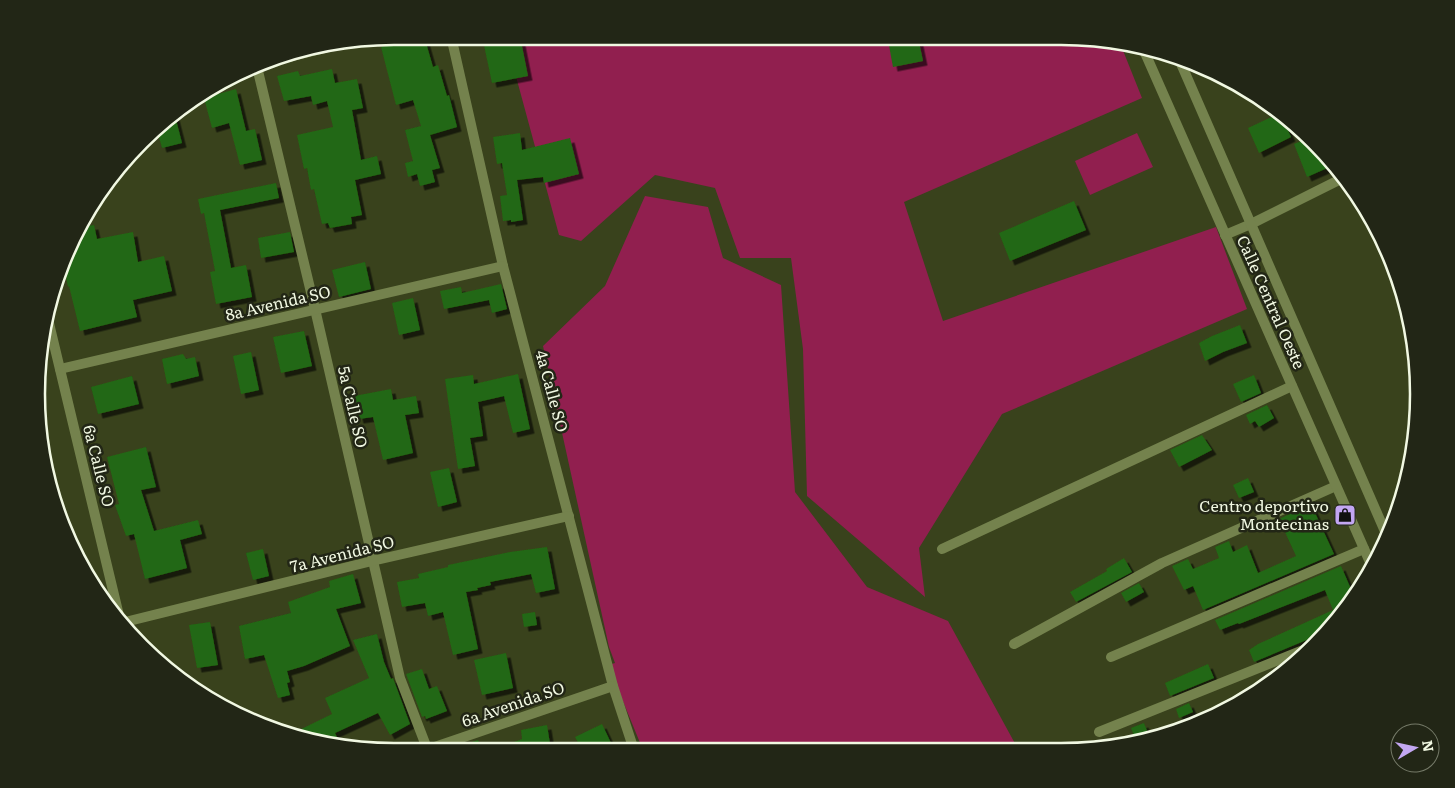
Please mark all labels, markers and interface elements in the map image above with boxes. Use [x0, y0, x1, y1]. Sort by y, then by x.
street label: Calle Central Oeste [1232, 231, 1312, 372]
street label: 8a Avenida SO [223, 278, 333, 326]
street label: 4a Calle SO [530, 347, 575, 434]
street label: 5a Calle SO [333, 363, 375, 450]
street label: 6a Calle SO [78, 422, 122, 509]
place label: Centro deportivo Montecinas [1199, 493, 1329, 535]
shop icon: Centro deportivo Montecinas [1333, 503, 1357, 527]
street label: 7a Avenida SO [287, 528, 396, 578]
street label: 6a Avenida SO [458, 674, 567, 732]
north arrow [1390, 723, 1440, 773]
text: N [1418, 738, 1440, 753]

